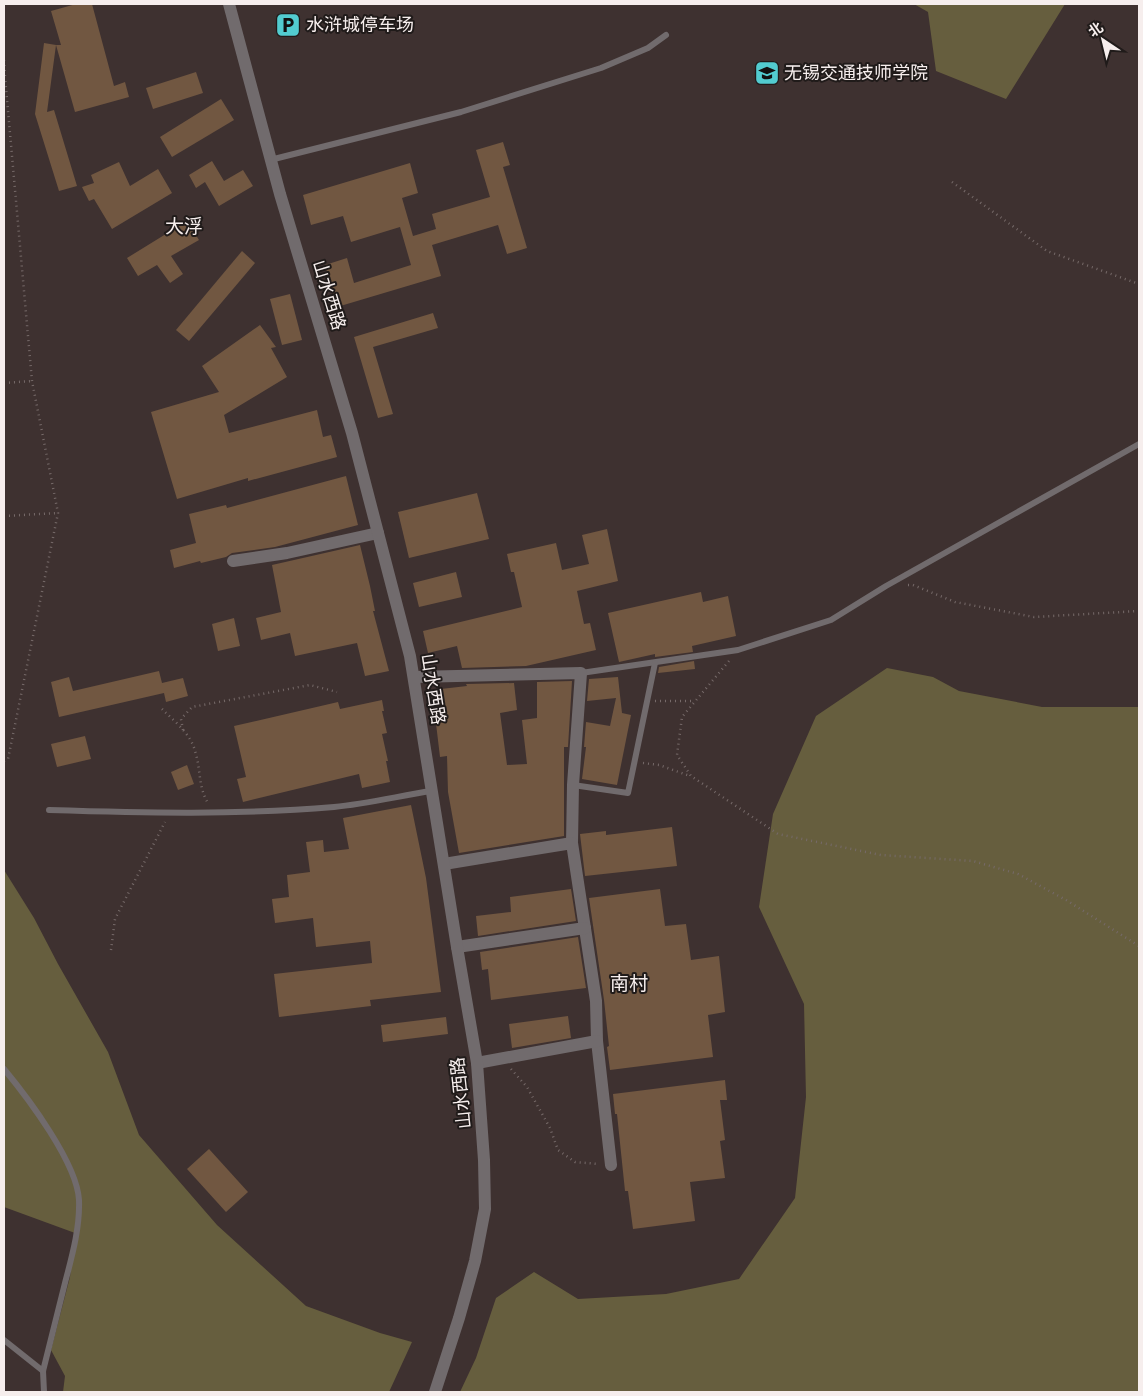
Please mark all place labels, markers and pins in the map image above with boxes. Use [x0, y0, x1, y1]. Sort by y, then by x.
parking icon: 水浒城停车场 [275, 12, 301, 38]
place label: 水浒城停车场 [306, 14, 414, 36]
school or university icon: 无锡交通技师学院 [754, 60, 780, 86]
place label: 无锡交通技师学院 [784, 62, 928, 84]

